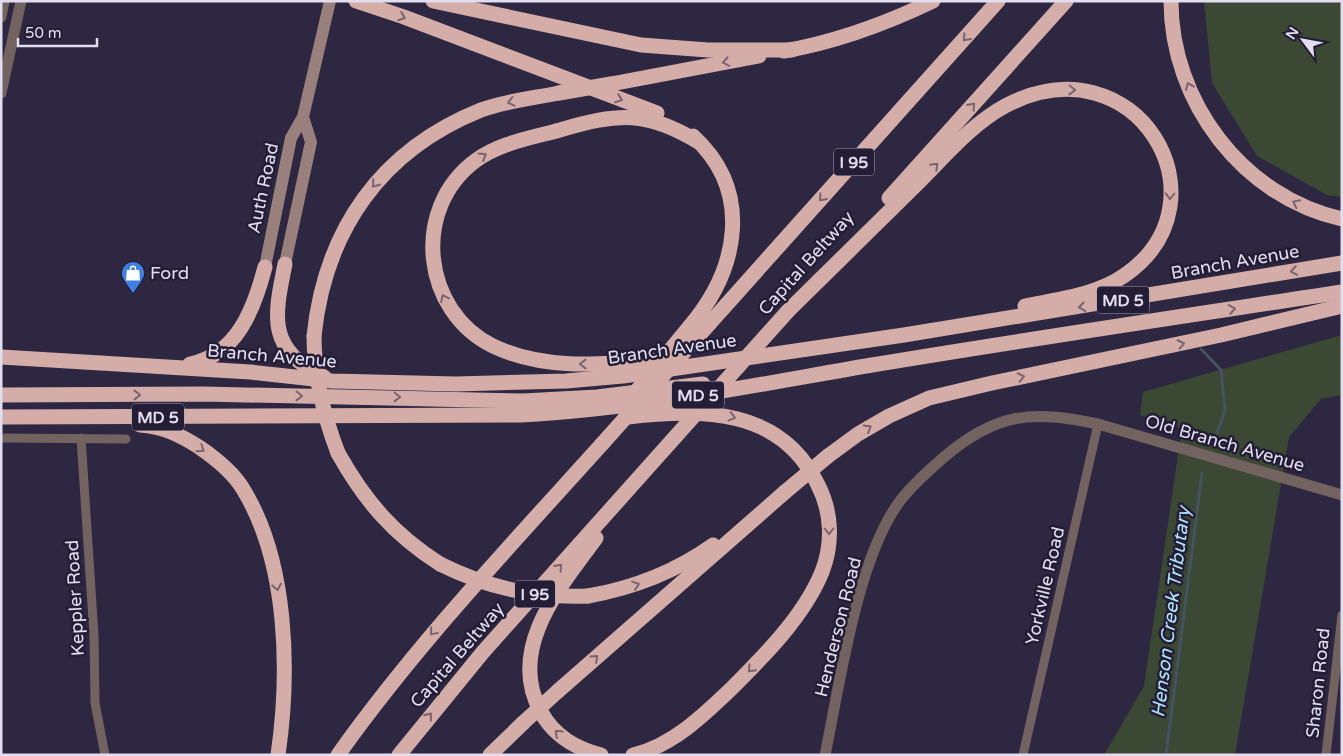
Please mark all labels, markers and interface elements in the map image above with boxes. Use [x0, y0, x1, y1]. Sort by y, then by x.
one-way arrow [397, 11, 406, 21]
scale bar [18, 15, 96, 47]
north arrow [1278, 15, 1328, 65]
text: 50 m [25, 24, 62, 42]
text: N [1282, 24, 1303, 43]
one-way arrow [962, 32, 971, 41]
one-way arrow [722, 57, 731, 67]
one-way arrow [1184, 82, 1195, 91]
one-way arrow [1068, 84, 1076, 95]
one-way arrow [615, 93, 623, 103]
one-way arrow [508, 97, 516, 107]
one-way arrow [966, 102, 975, 111]
street label: Auth Road [243, 141, 283, 235]
road number: I 95 [834, 148, 874, 176]
one-way arrow [477, 153, 487, 162]
one-way arrow [929, 163, 938, 172]
one-way arrow [372, 178, 380, 187]
one-way arrow [819, 192, 828, 201]
one-way arrow [1164, 193, 1175, 201]
one-way arrow [1292, 199, 1301, 209]
street label: Capital Beltway [754, 206, 859, 319]
street label: Branch Avenue [1169, 240, 1301, 284]
shop icon: Ford [120, 260, 146, 294]
place label: Ford [150, 262, 189, 284]
one-way arrow [1289, 266, 1298, 276]
road number: MD 5 [1097, 286, 1149, 314]
one-way arrow [440, 294, 450, 303]
one-way arrow [1077, 301, 1086, 311]
one-way arrow [1227, 304, 1236, 314]
street label: Branch Avenue [606, 329, 738, 369]
street label: Branch Avenue [206, 339, 338, 373]
one-way arrow [1176, 339, 1185, 349]
one-way arrow [579, 359, 587, 369]
one-way arrow [1017, 372, 1026, 382]
road number: MD 5 [672, 382, 724, 408]
one-way arrow [134, 390, 141, 400]
one-way arrow [296, 391, 304, 401]
one-way arrow [393, 392, 401, 403]
road number: MD 5 [132, 404, 184, 431]
street label: Old Branch Avenue [1143, 410, 1307, 476]
one-way arrow [727, 411, 736, 422]
one-way arrow [863, 424, 872, 434]
one-way arrow [196, 443, 205, 452]
water label: Henson Creek Tributary [1147, 503, 1195, 719]
street label: Yorkville Road [1021, 525, 1069, 647]
one-way arrow [824, 528, 834, 535]
street label: Keppler Road [61, 539, 89, 657]
street label: Henderson Road [810, 555, 866, 699]
one-way arrow [553, 564, 562, 573]
road number: I 95 [515, 580, 555, 608]
one-way arrow [631, 581, 639, 591]
one-way arrow [271, 583, 281, 591]
street label: Capital Beltway [405, 598, 509, 712]
one-way arrow [430, 626, 439, 635]
street label: Sharon Road [1301, 627, 1335, 739]
one-way arrow [589, 655, 598, 664]
one-way arrow [748, 663, 757, 672]
one-way arrow [423, 713, 431, 722]
one-way arrow [555, 730, 564, 739]

